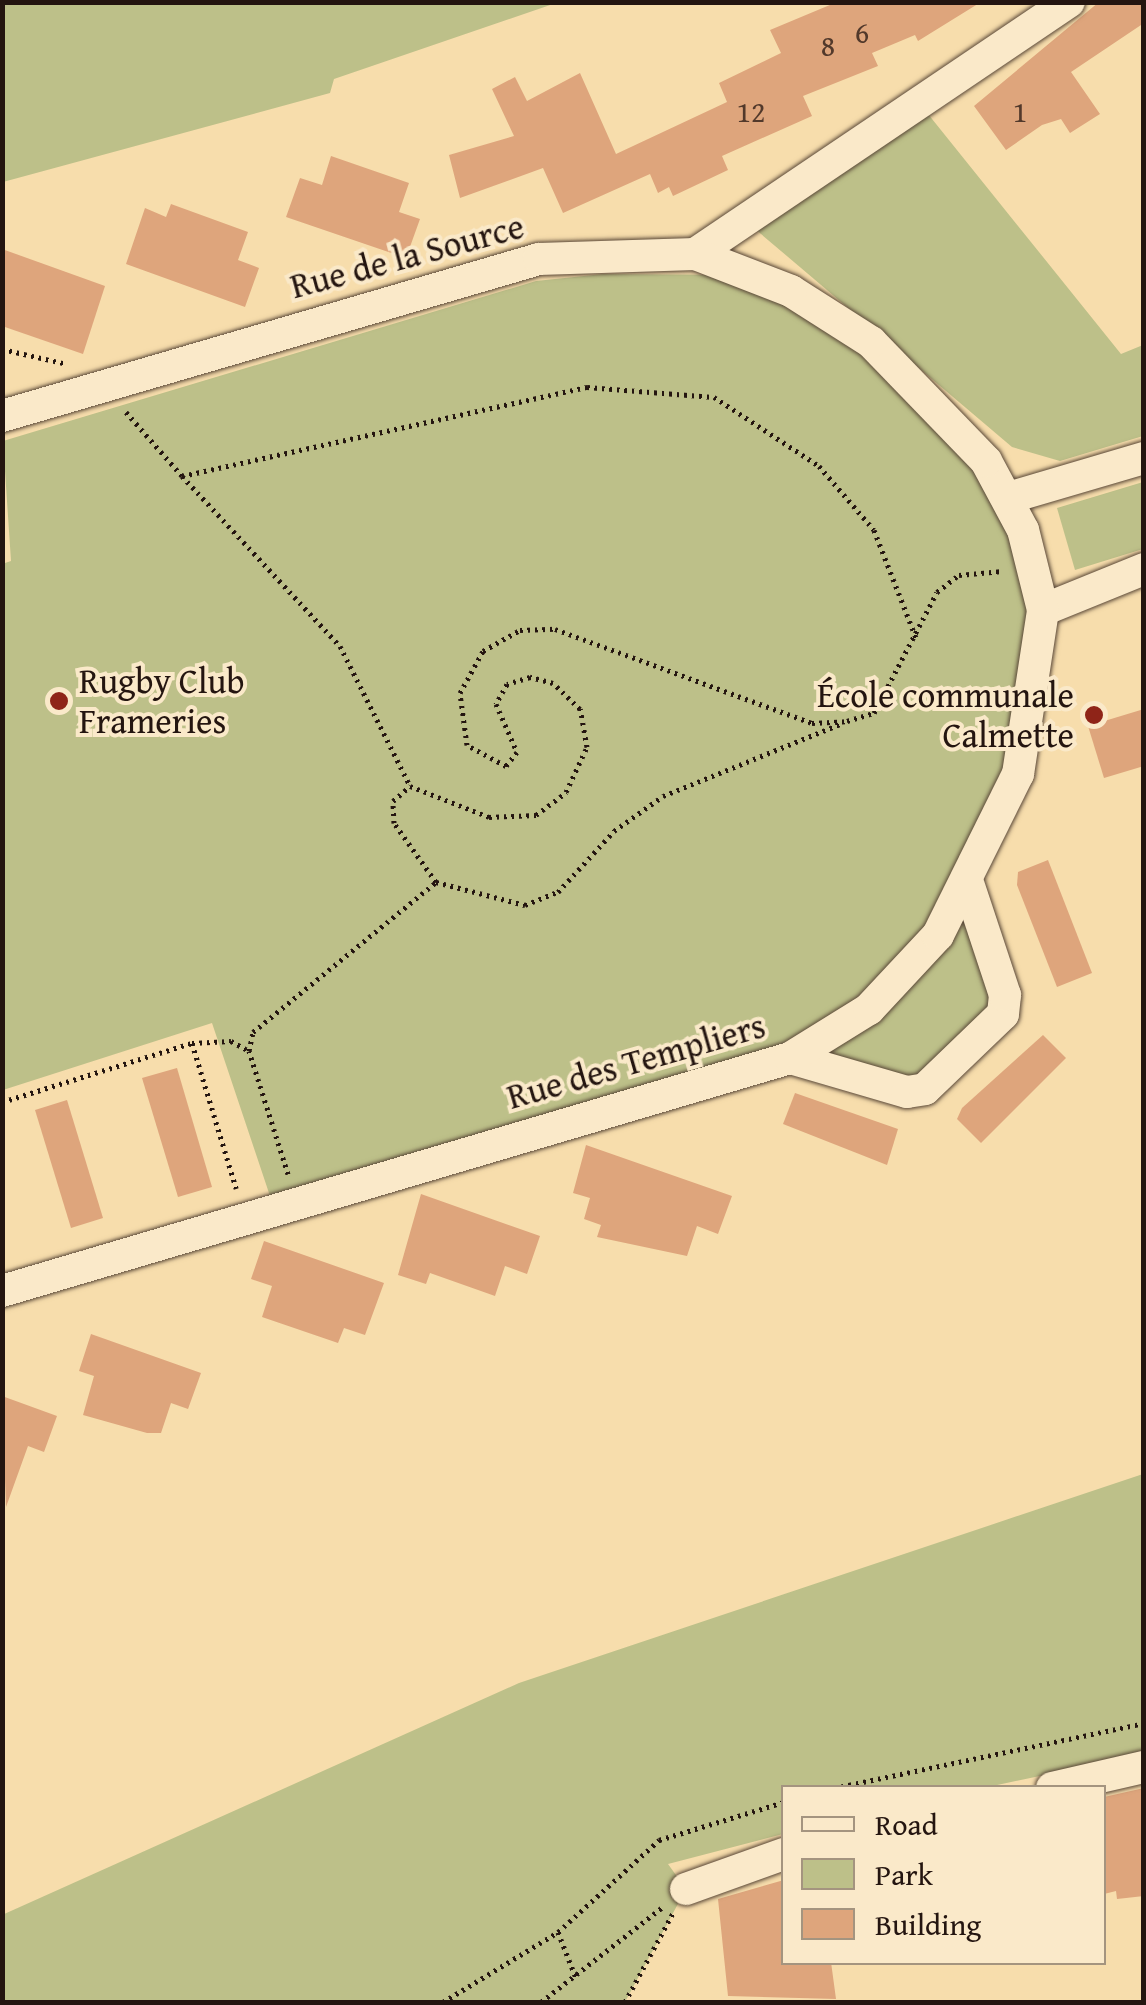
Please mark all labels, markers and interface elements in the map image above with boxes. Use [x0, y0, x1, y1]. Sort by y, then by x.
house number: 6 [855, 14, 869, 50]
house number: 8 [821, 27, 835, 63]
house number: 12 [737, 93, 765, 129]
house number: 1 [1013, 93, 1027, 129]
street label: Rue de la Source [286, 205, 528, 307]
place label: Rugby Club Frameries [79, 660, 245, 742]
place label: École communale Calmette [817, 674, 1074, 756]
marker: Rugby Club Frameries [48, 690, 70, 712]
marker: École communale Calmette [1083, 704, 1105, 726]
street label: Rue des Templiers [502, 1004, 770, 1118]
legend [781, 1785, 1106, 1965]
text: Road [875, 1802, 938, 1846]
text: Park [875, 1852, 933, 1896]
text: Building [875, 1902, 981, 1946]

